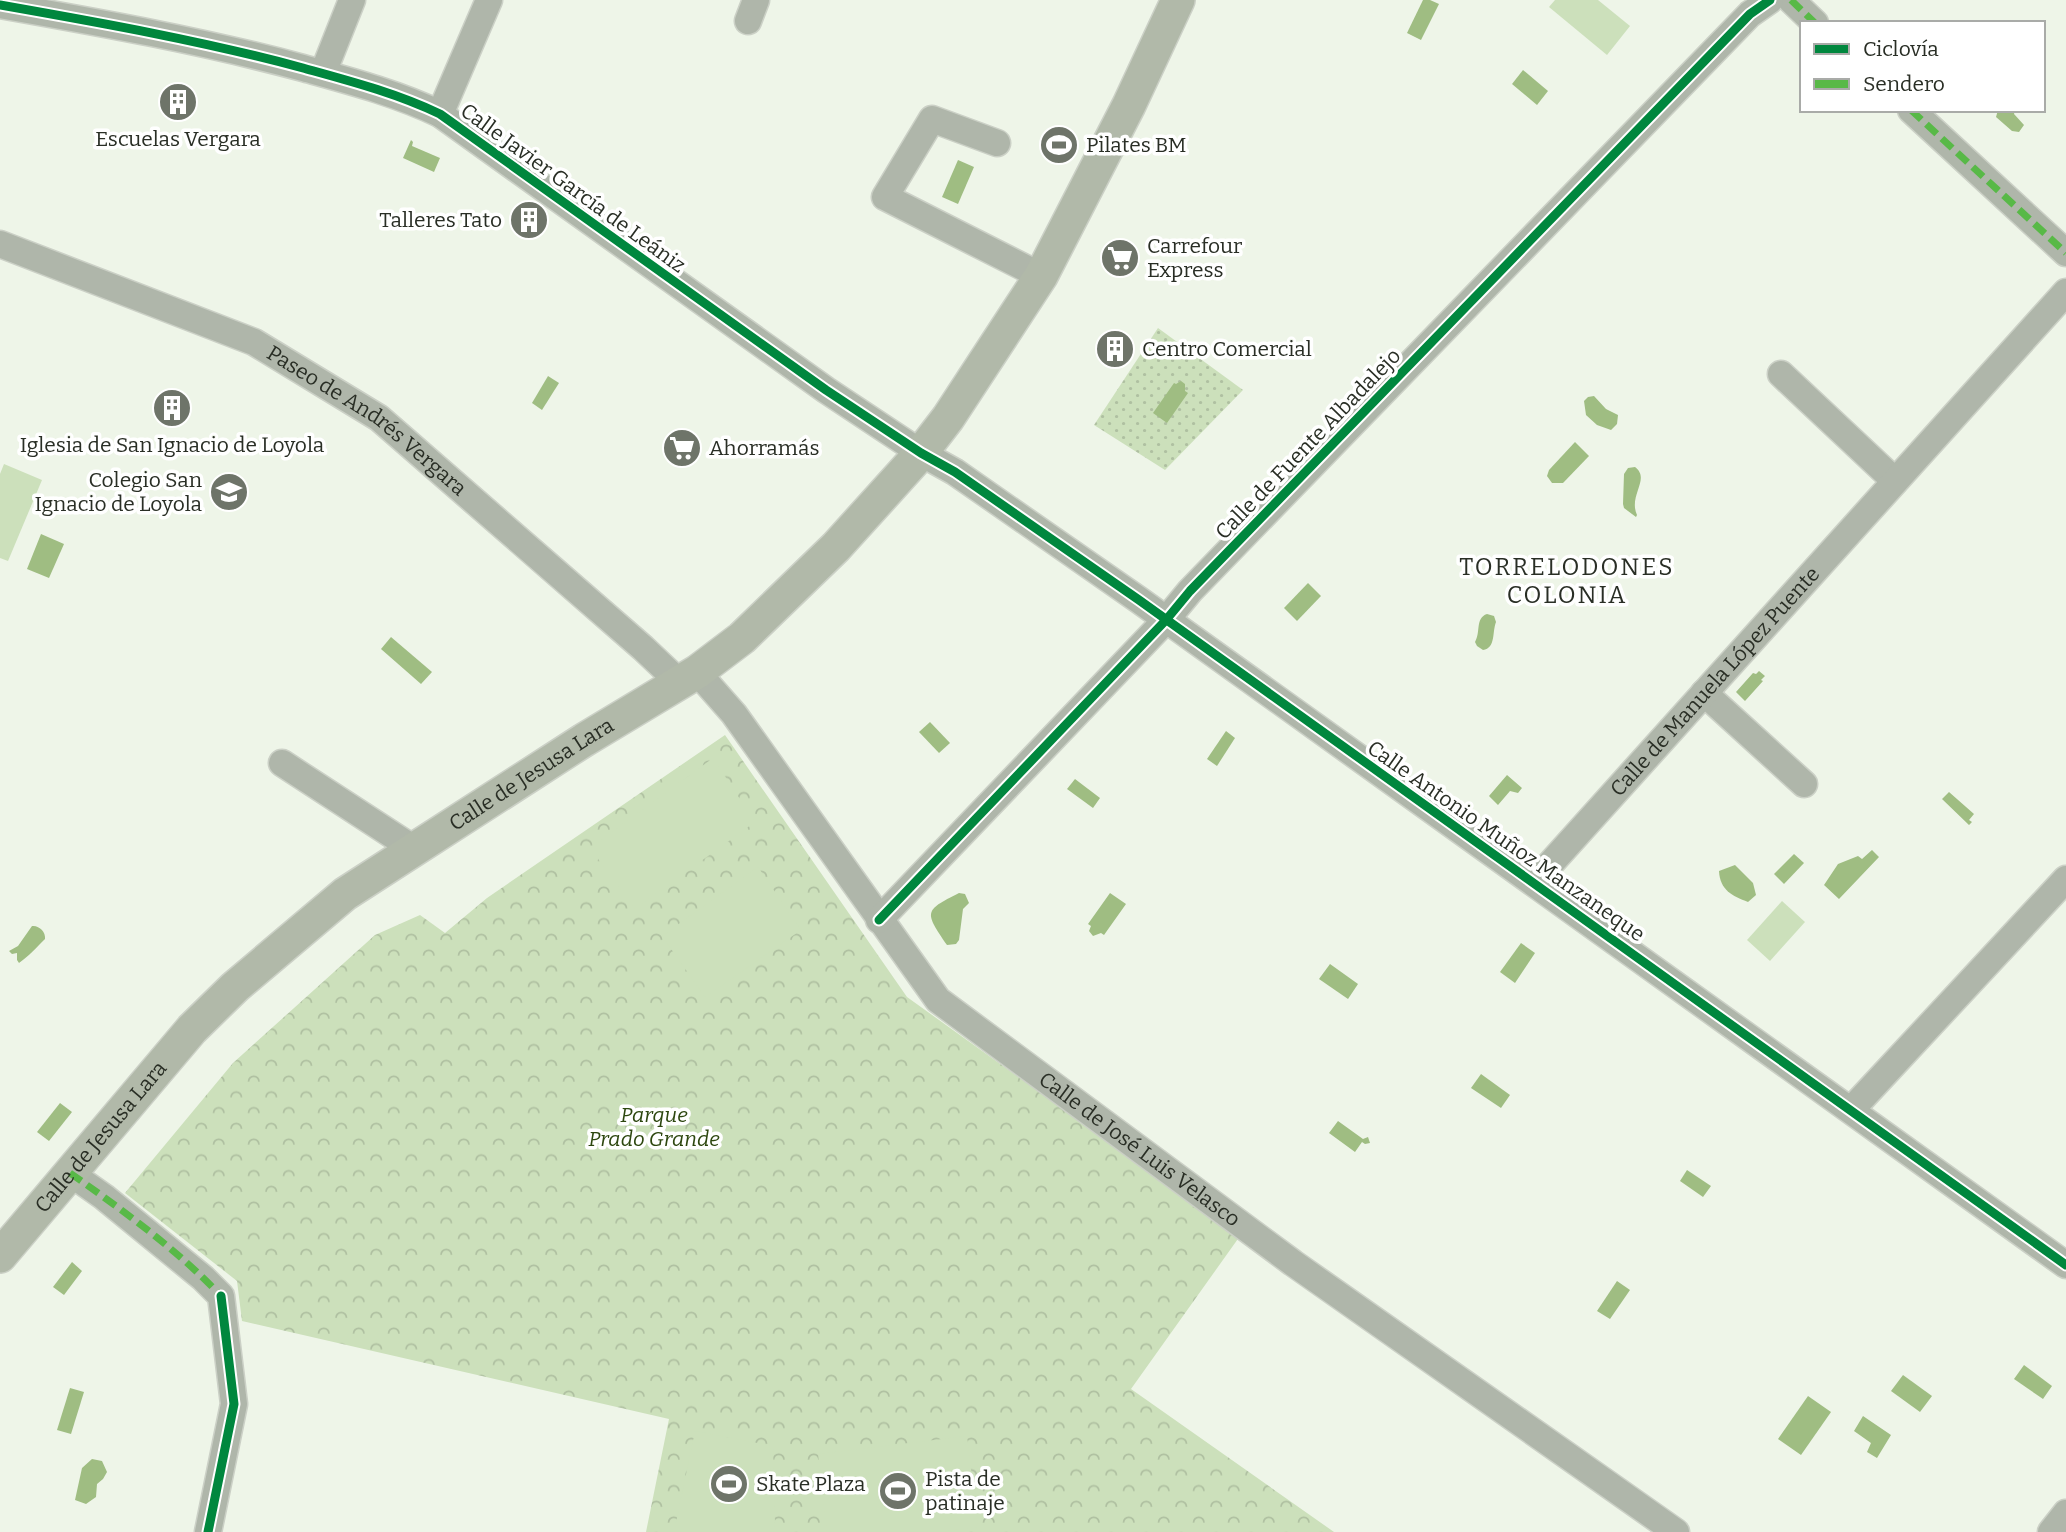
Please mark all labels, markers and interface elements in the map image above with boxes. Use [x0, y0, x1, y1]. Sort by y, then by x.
legend [1800, 21, 2045, 112]
text: Ciclovía [1863, 36, 1939, 62]
text: Sendero [1863, 71, 1945, 97]
building icon: Escuelas Vergara [157, 81, 199, 123]
street label: Calle Javier García de Leániz [455, 98, 691, 278]
sports icon: Pilates BM [1038, 124, 1080, 166]
place label: Escuelas Vergara [95, 126, 261, 152]
place label: Pilates BM [1086, 132, 1187, 158]
building icon: Talleres Tato [508, 199, 550, 241]
place label: Talleres Tato [379, 207, 502, 233]
place label: Carrefour Express [1147, 233, 1242, 283]
supermarket icon: Carrefour Express [1099, 237, 1141, 279]
building icon: Centro Comercial [1094, 328, 1136, 370]
place label: Centro Comercial [1142, 336, 1312, 362]
street label: Paseo de Andrés Vergara [262, 340, 472, 502]
street label: Calle de Fuente Albadalejo [1210, 343, 1406, 545]
building icon: Iglesia de San Ignacio de Loyola [151, 387, 193, 429]
supermarket icon: Ahorramás [661, 427, 703, 469]
place label: Iglesia de San Ignacio de Loyola [20, 432, 325, 458]
place label: Ahorramás [709, 435, 819, 461]
place label: Colegio San Ignacio de Loyola [35, 467, 203, 517]
school or university icon: Colegio San Ignacio de Loyola [208, 471, 250, 513]
district label: TORRELODONES COLONIA [1459, 553, 1675, 609]
street label: Calle de Manuela López Puente [1605, 561, 1825, 802]
street label: Calle de Jesusa Lara [444, 712, 619, 837]
street label: Calle Antonio Muñoz Manzaneque [1362, 735, 1650, 947]
street label: Calle de Jesusa Lara [29, 1055, 173, 1218]
street label: Calle de José Luis Velasco [1034, 1066, 1245, 1232]
park label: Parque Prado Grande [588, 1102, 720, 1152]
sports icon: Skate Plaza [708, 1463, 750, 1505]
place label: Pista de patinaje [925, 1466, 1005, 1516]
sports icon: Pista de patinaje [877, 1470, 919, 1512]
place label: Skate Plaza [756, 1471, 866, 1497]

